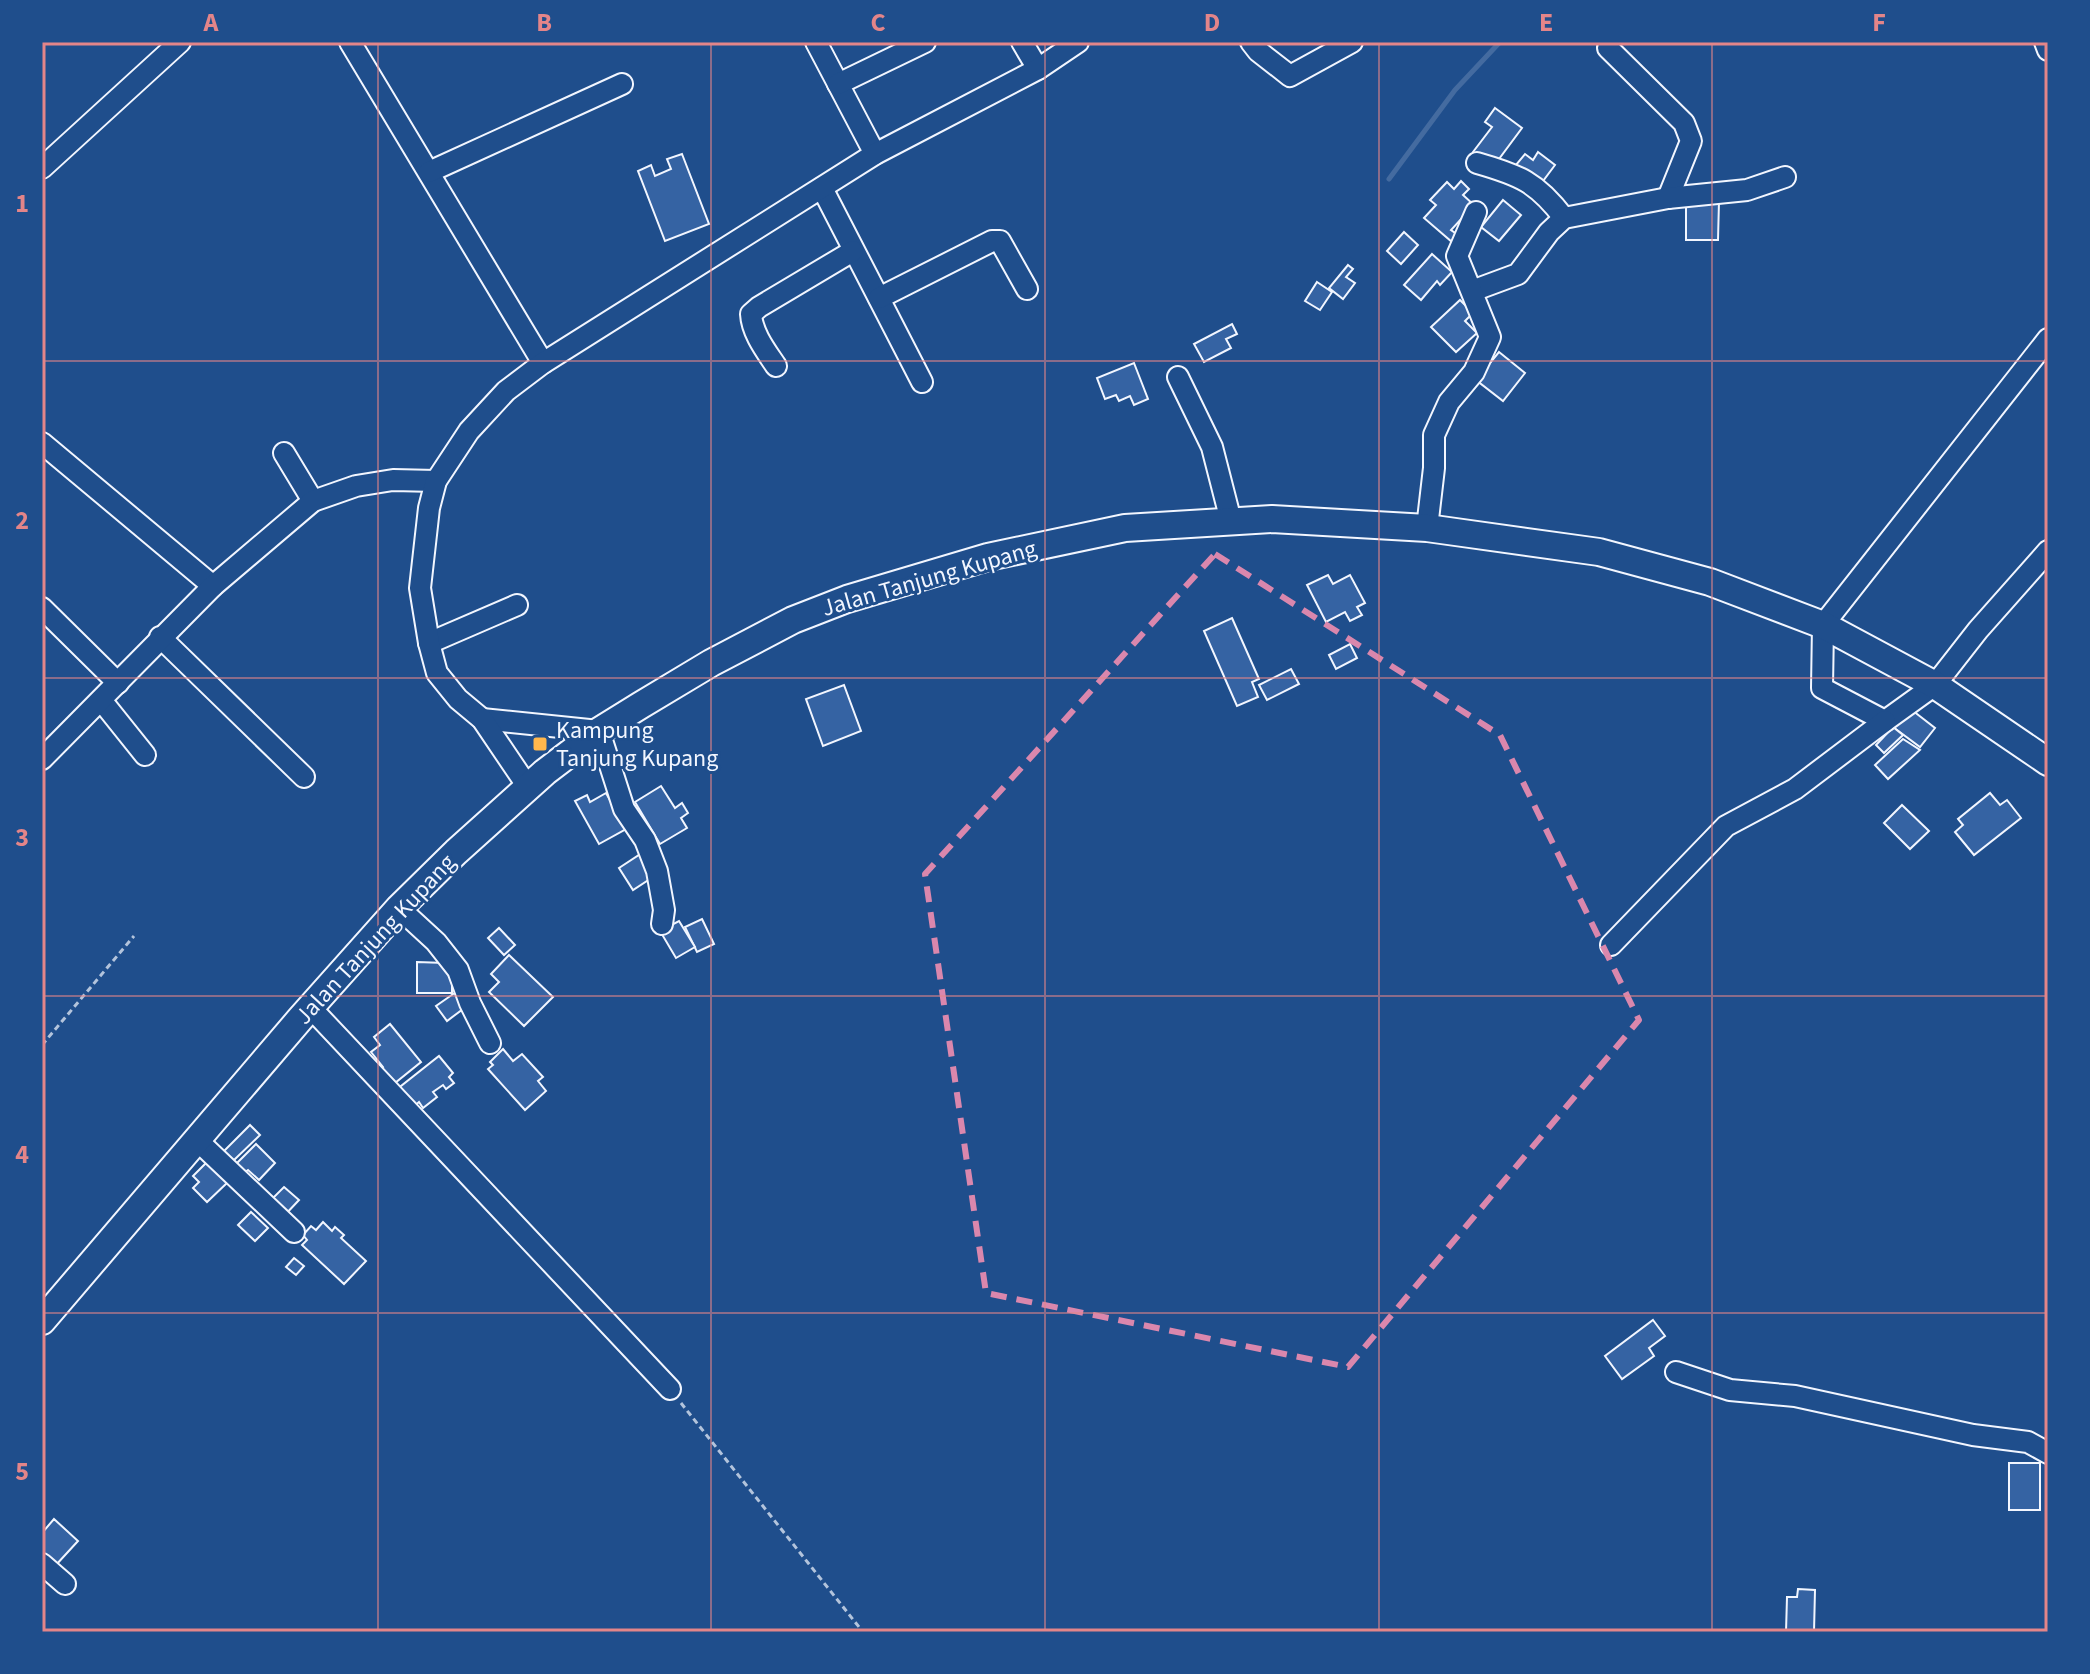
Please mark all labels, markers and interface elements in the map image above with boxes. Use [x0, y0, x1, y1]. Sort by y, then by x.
text: A [203, 4, 220, 41]
text: B [536, 4, 552, 41]
text: C [870, 4, 886, 41]
text: D [1204, 4, 1220, 41]
text: E [1539, 4, 1553, 41]
text: F [1872, 4, 1886, 41]
text: 1 [15, 185, 29, 222]
text: 2 [15, 502, 29, 539]
street label: Jalan Tanjung Kupang [818, 531, 1041, 626]
place label: Kampung Tanjung Kupang [556, 713, 718, 776]
marker: Kampung Tanjung Kupang [531, 735, 549, 753]
text: 3 [15, 819, 29, 856]
street label: Jalan Tanjung Kupang [287, 846, 464, 1032]
text: 4 [15, 1136, 29, 1173]
text: 5 [15, 1453, 29, 1490]

